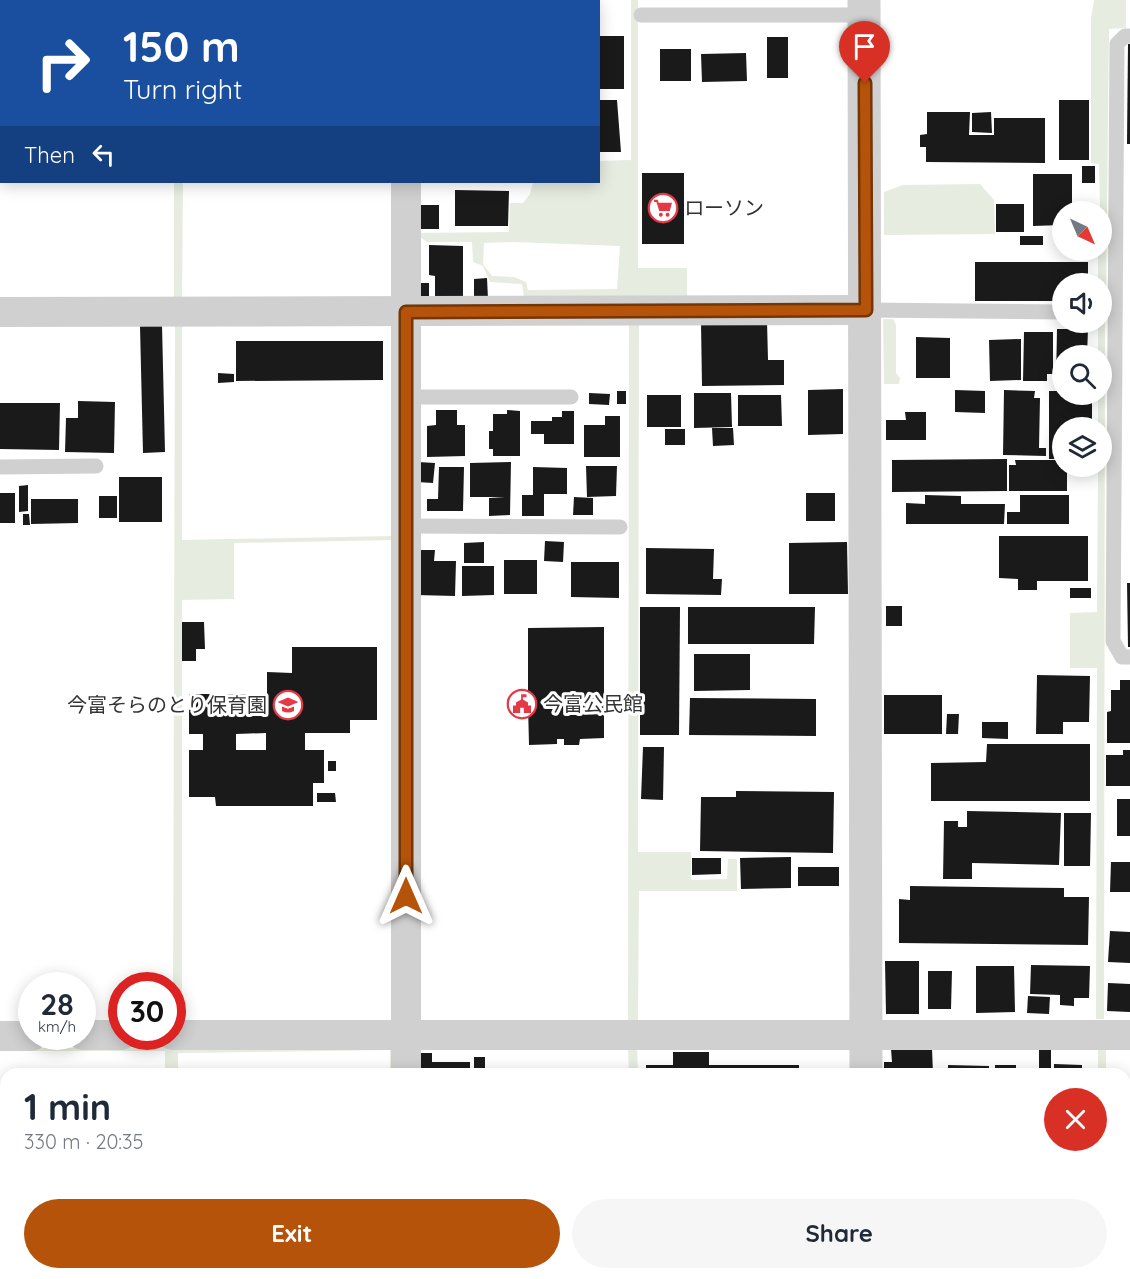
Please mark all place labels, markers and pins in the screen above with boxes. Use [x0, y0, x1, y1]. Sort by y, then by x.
pin [839, 21, 890, 83]
supermarket icon: ローソン [647, 192, 679, 224]
place label: ローソン [684, 195, 764, 220]
public building icon: 今富公民館 [506, 688, 538, 720]
school or university icon: 今富そらのとり保育園 [272, 689, 304, 721]
place label: 今富公民館 [543, 691, 643, 716]
place label: 今富そらのとり保育園 [67, 692, 267, 717]

